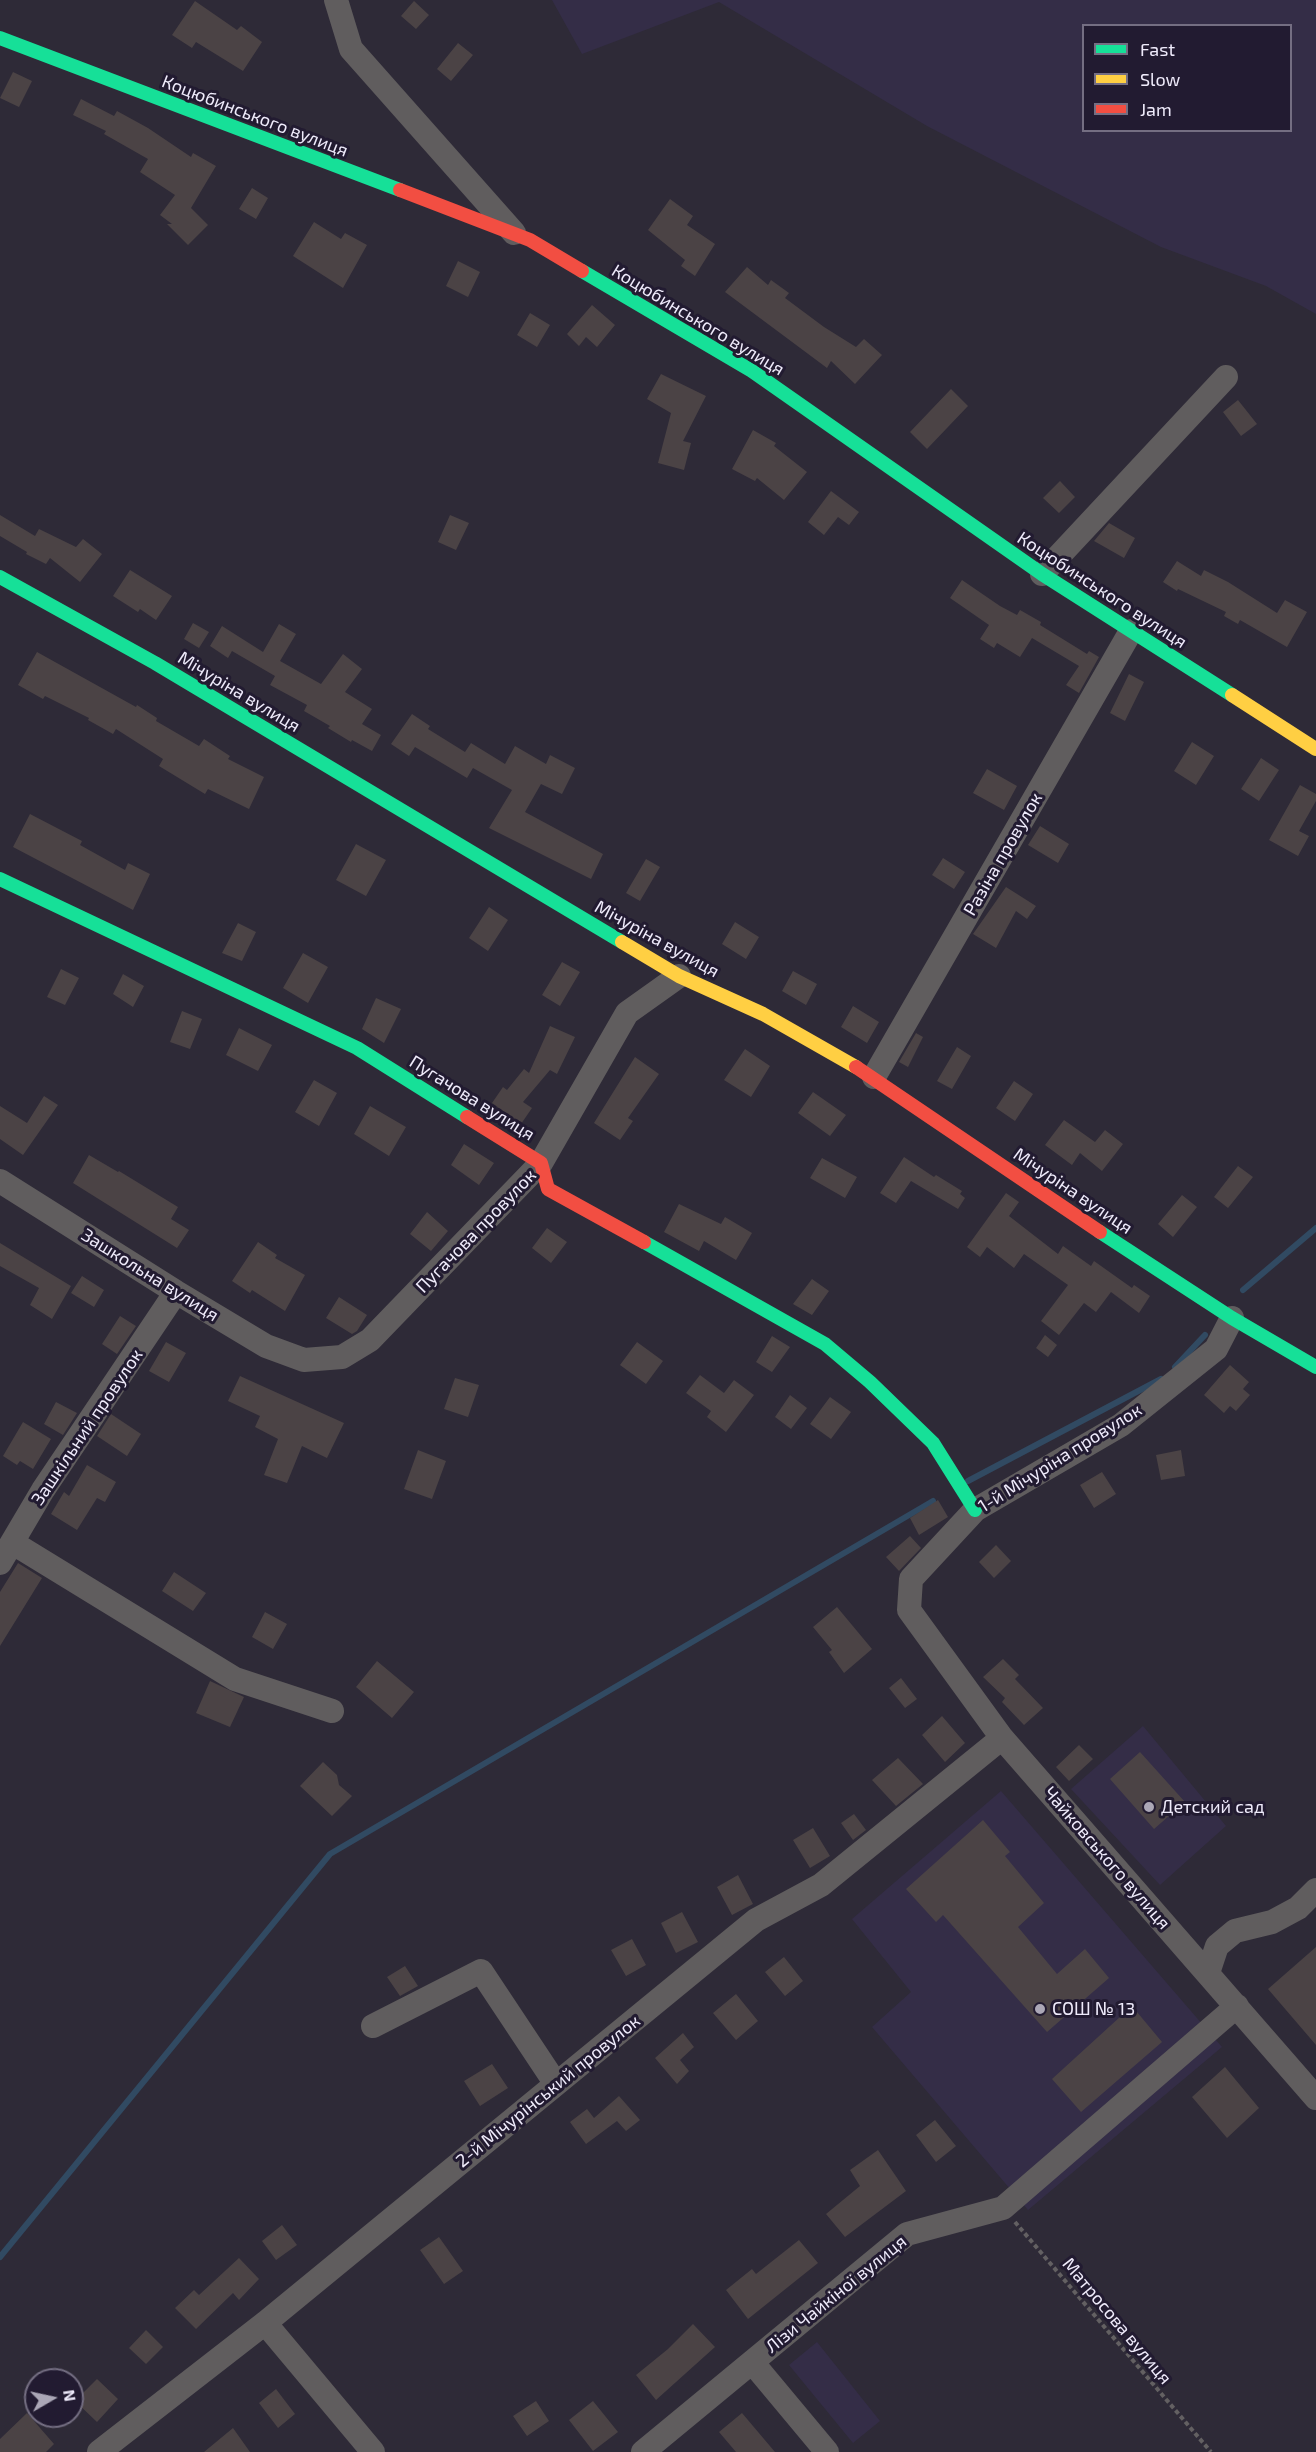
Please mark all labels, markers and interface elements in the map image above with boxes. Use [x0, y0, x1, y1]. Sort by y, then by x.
legend [1082, 24, 1292, 132]
text: Fast [1140, 38, 1175, 60]
text: Slow [1140, 68, 1180, 90]
street label: Коцюбинського вулиця [159, 70, 351, 162]
text: Jam [1140, 98, 1172, 120]
street label: Коцюбинського вулиця [608, 260, 788, 380]
street label: Коцюбинського вулиця [1013, 527, 1191, 653]
street label: Мічуріна вулиця [174, 647, 304, 737]
street label: Разіна провулок [959, 789, 1047, 919]
street label: Мічуріна вулиця [591, 896, 723, 982]
street label: Пугачова вулиця [405, 1051, 539, 1145]
street label: Мічуріна вулиця [1009, 1143, 1137, 1239]
street label: Пугачова провулок [411, 1165, 541, 1297]
street label: Зашкольна вулиця [77, 1224, 223, 1326]
street label: Зашкільний провулок [27, 1345, 147, 1509]
street label: 1-й Мічуріна провулок [974, 1399, 1146, 1517]
street label: Чайковського вулиця [1039, 1782, 1175, 1934]
place label: Детский сад [1161, 1796, 1265, 1818]
marker: Детский сад [1142, 1800, 1156, 1814]
place label: СОШ № 13 [1052, 1998, 1135, 2020]
marker: СОШ № 13 [1033, 2002, 1047, 2016]
street label: 2-й Мічурінський провулок [452, 2010, 644, 2172]
street label: Лізи Чайкіної вулиця [761, 2231, 911, 2357]
street label: Матросова вулиця [1058, 2253, 1176, 2389]
north arrow [24, 2368, 84, 2428]
text: N [60, 2388, 81, 2403]

